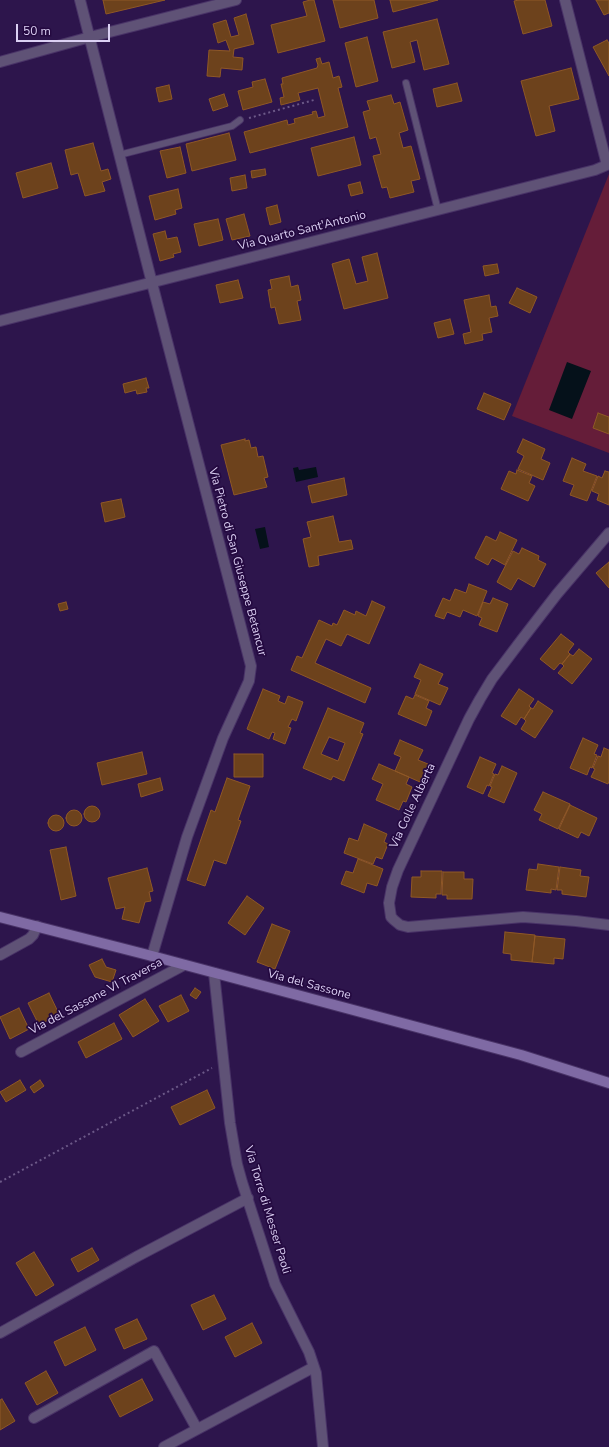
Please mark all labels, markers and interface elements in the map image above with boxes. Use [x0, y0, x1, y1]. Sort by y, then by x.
scale bar [18, 16, 112, 42]
text: 50 m [23, 23, 51, 39]
street label: Via Quarto Sant'Antonio [237, 208, 367, 254]
street label: Via Pietro di San Giuseppe Betancur [205, 466, 269, 658]
street label: Via Colle Alberta [387, 761, 439, 851]
street label: Via del Sassone VI Traversa [27, 956, 165, 1038]
street label: Via del Sassone [266, 967, 352, 1003]
street label: Via Torre di Messer Paoli [241, 1144, 293, 1276]

